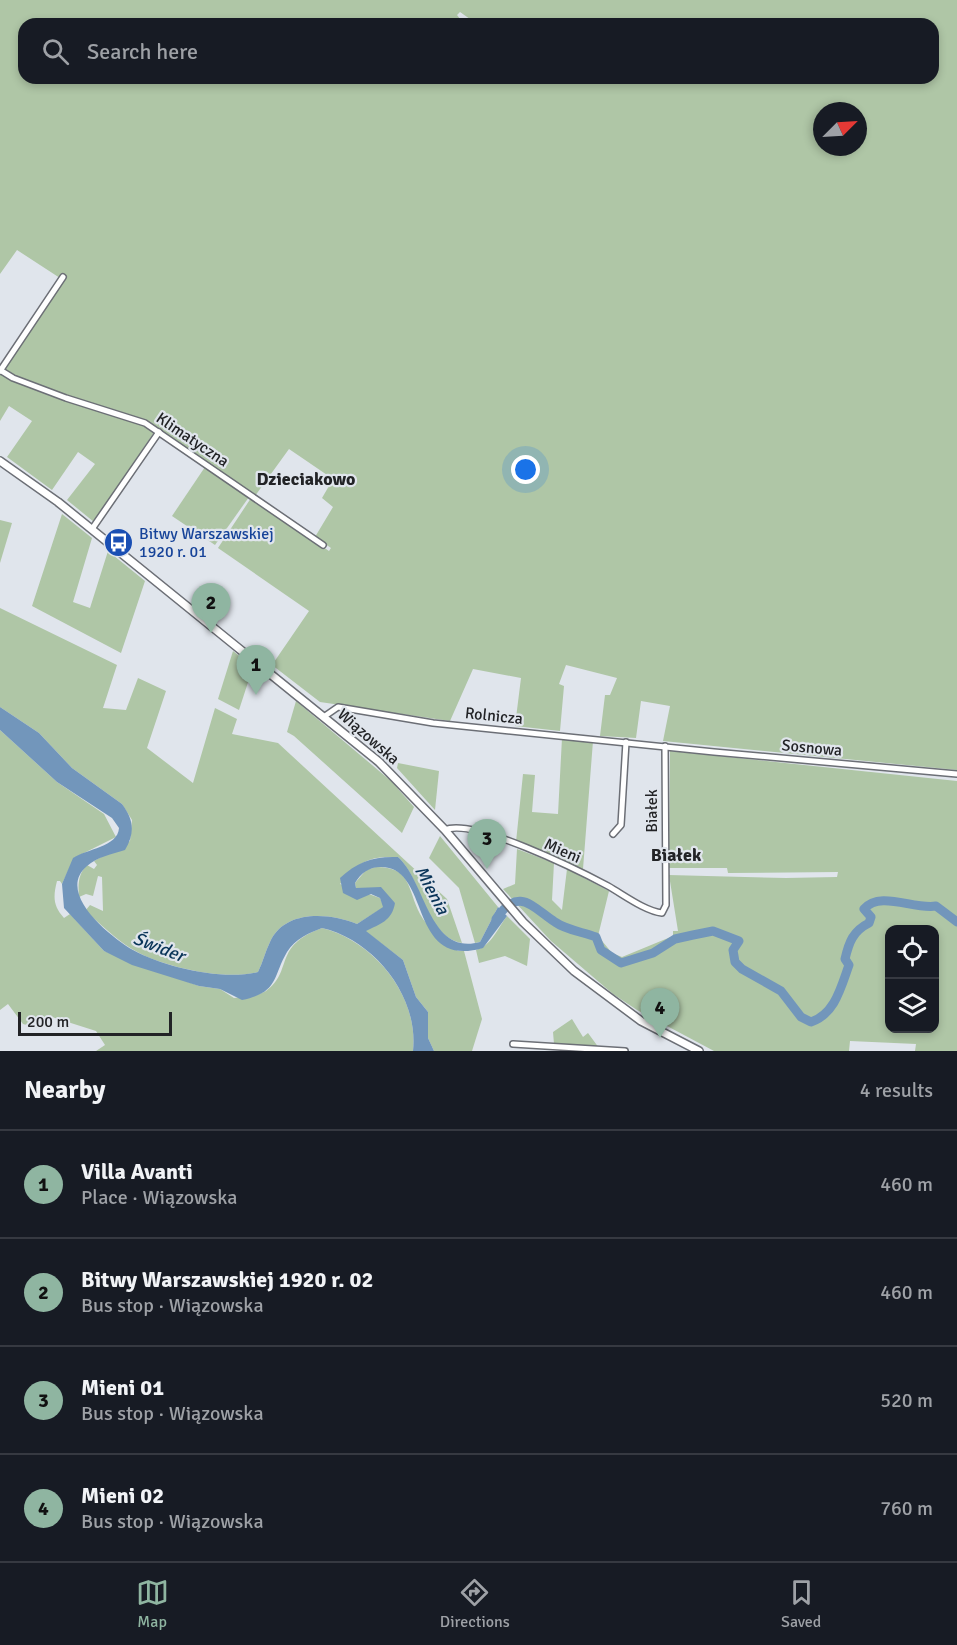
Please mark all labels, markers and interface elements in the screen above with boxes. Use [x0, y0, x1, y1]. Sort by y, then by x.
search box [18, 18, 939, 84]
icon: search [39, 35, 72, 68]
text: Search here [87, 38, 198, 65]
north arrow [813, 102, 867, 156]
street label: Klimatyczna [152, 408, 233, 472]
your location [511, 455, 540, 484]
district label: Dzieciakowo [257, 468, 355, 490]
place label: Bitwy Warszawskiej 1920 r. 01 [139, 524, 274, 562]
bus stop icon: Bitwy Warszawskiej 1920 r. 01 [102, 526, 134, 558]
pin: 2 [192, 584, 230, 633]
pin: 1 [236, 646, 276, 695]
street label: Rolnicza [464, 703, 524, 729]
street label: Wiązowska [333, 704, 404, 769]
street label: Sosnowa [781, 735, 843, 761]
street label: Białek [642, 789, 662, 833]
pin: 3 [468, 820, 506, 869]
street label: Mieni [541, 834, 584, 868]
district label: Białek [651, 844, 702, 866]
water label: Mienia [410, 862, 454, 919]
map controls [885, 925, 939, 1033]
button: locate [885, 925, 939, 979]
water label: Świder [130, 927, 190, 968]
button: layers [885, 979, 939, 1033]
pin: 4 [640, 988, 680, 1038]
scale bar [18, 1009, 172, 1036]
text: 200 m [27, 1012, 69, 1032]
text: Nearby [24, 1074, 105, 1106]
text: 4 results [860, 1078, 933, 1103]
text: Villa Avanti [81, 1158, 193, 1185]
text: 1 [38, 1172, 49, 1197]
text: 460 m [880, 1172, 933, 1197]
text: Place · Wiązowska [81, 1185, 237, 1210]
text: Bitwy Warszawskiej 1920 r. 02 [81, 1266, 373, 1293]
text: 2 [38, 1280, 49, 1305]
text: 460 m [880, 1280, 933, 1305]
text: Bus stop · Wiązowska [81, 1293, 264, 1318]
text: Mieni 01 [81, 1374, 164, 1401]
text: 3 [38, 1388, 49, 1413]
text: 520 m [880, 1388, 933, 1413]
text: Bus stop · Wiązowska [81, 1401, 264, 1426]
text: Mieni 02 [81, 1482, 164, 1509]
text: 4 [38, 1496, 49, 1521]
text: 760 m [880, 1496, 933, 1521]
text: Bus stop · Wiązowska [81, 1509, 264, 1534]
tab: Map [136, 1576, 169, 1632]
tab: Directions [440, 1576, 510, 1632]
tab: Saved [781, 1576, 821, 1632]

